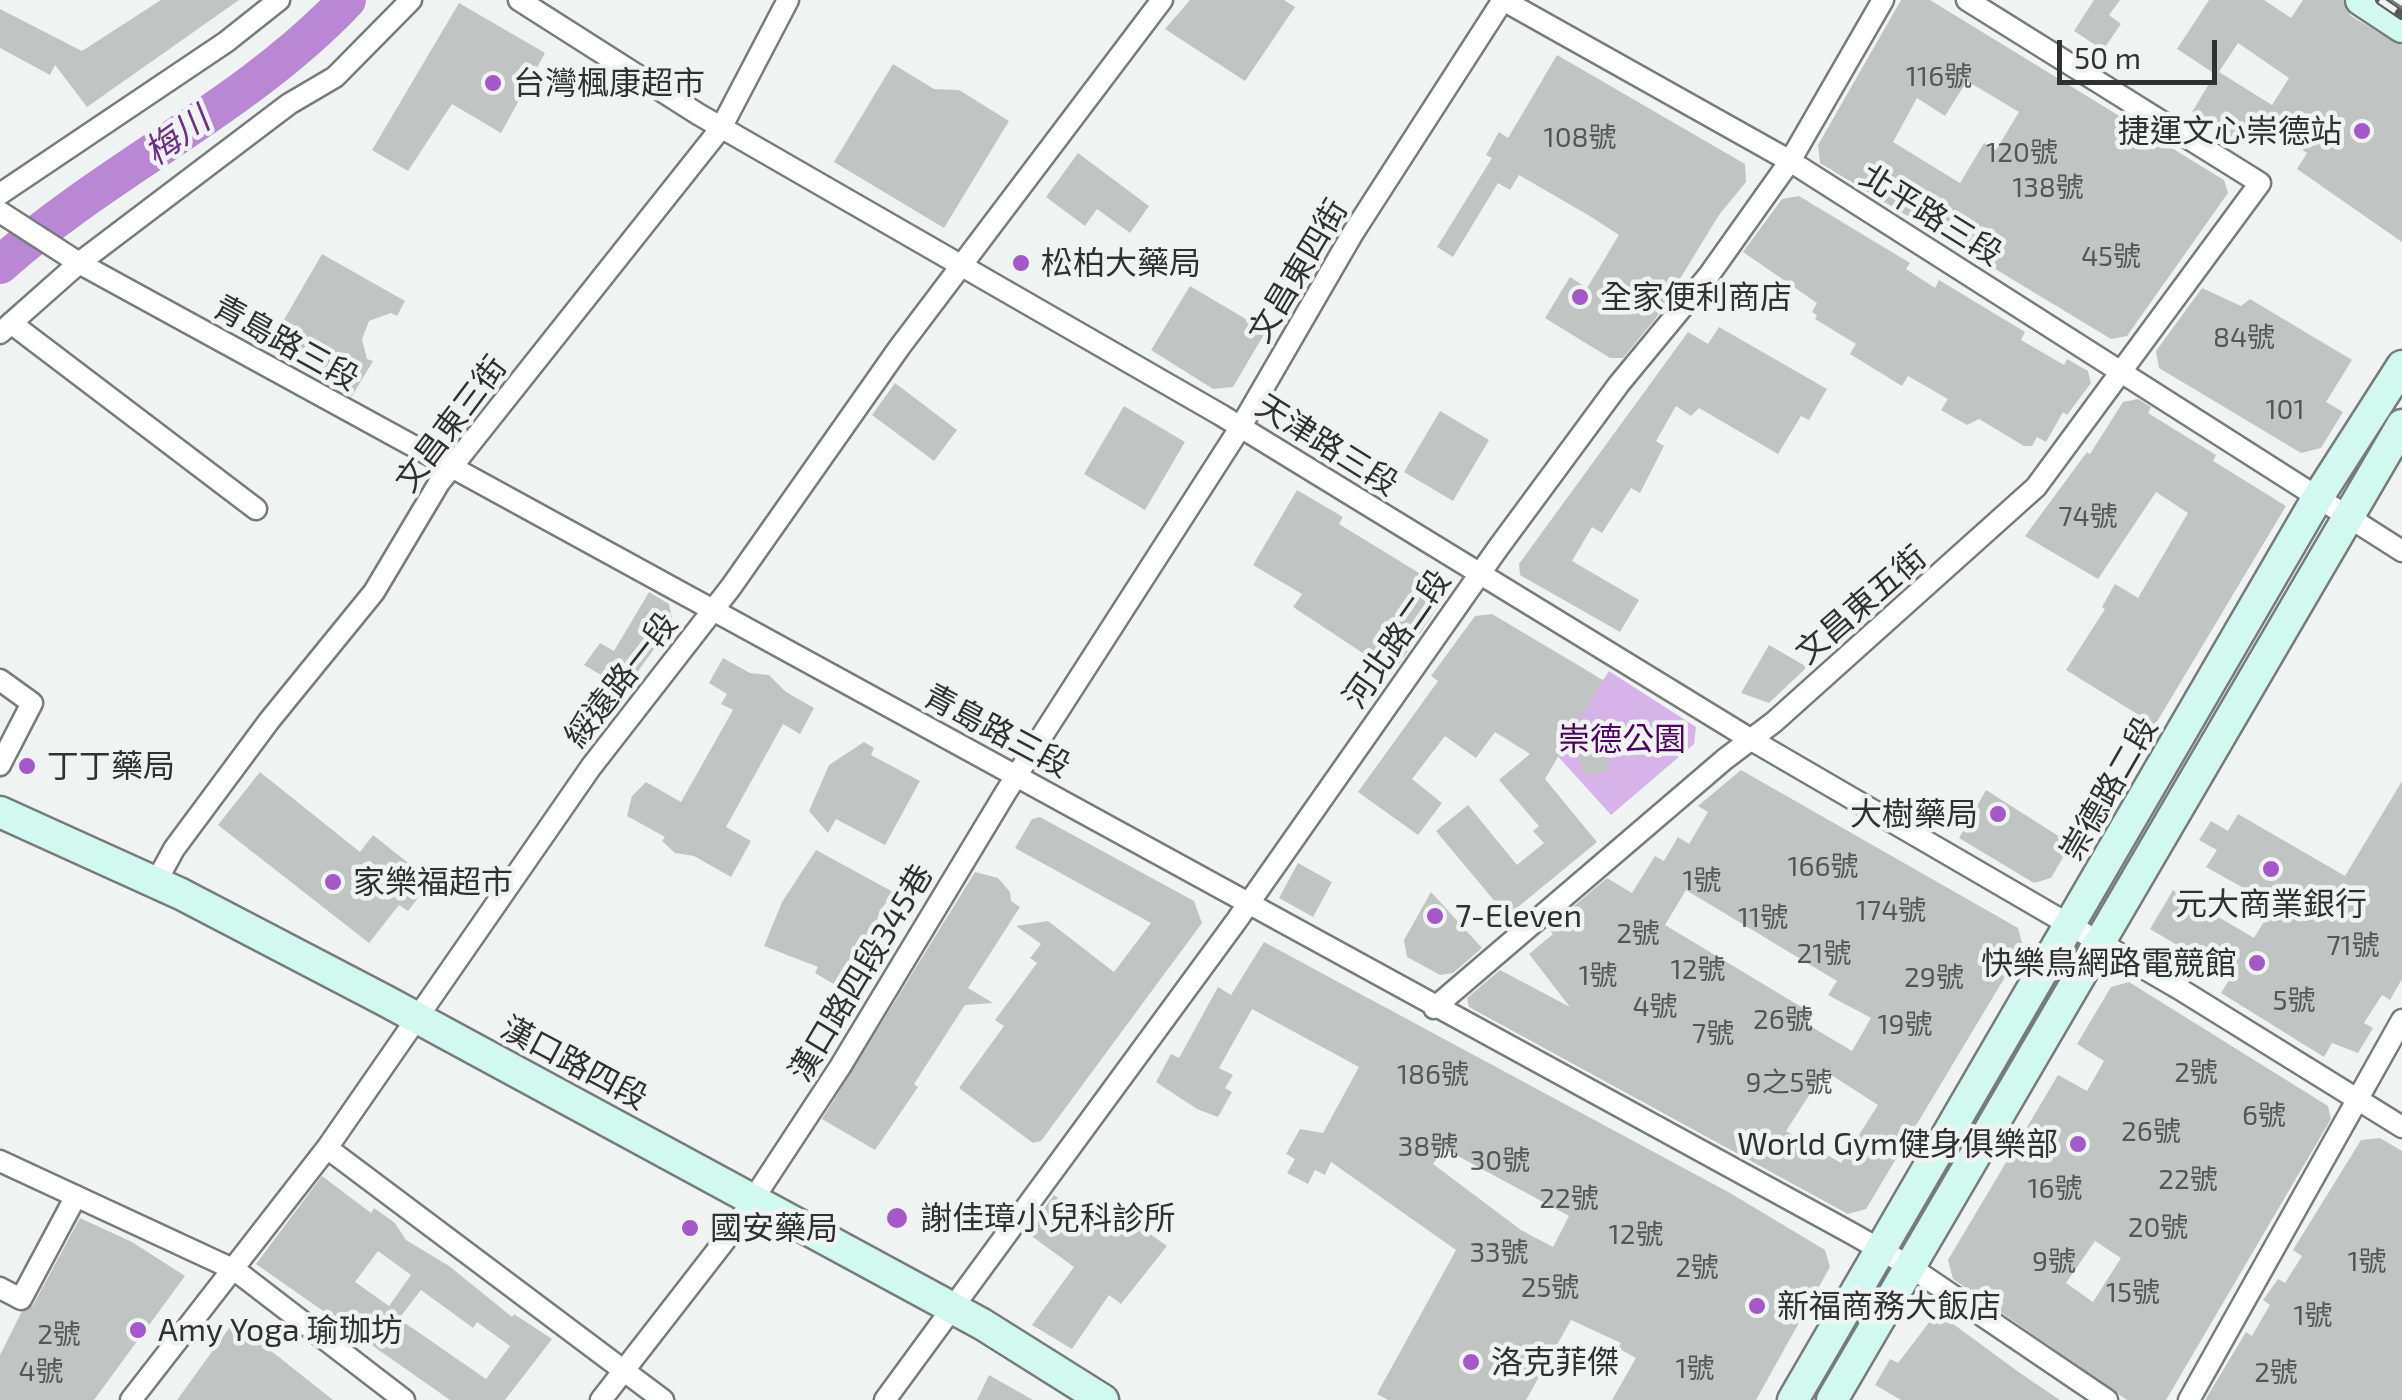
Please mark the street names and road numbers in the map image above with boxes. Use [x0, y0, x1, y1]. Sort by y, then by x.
street label: 北平路三段 [1853, 156, 2009, 274]
street label: 文昌東四街 [1240, 193, 1356, 349]
street label: 青島路三段 [207, 287, 365, 399]
street label: 文昌東三街 [388, 349, 514, 499]
street label: 天津路三段 [1249, 386, 1405, 504]
street label: 文昌東五街 [1788, 538, 1934, 672]
street label: 河北路二段 [1335, 562, 1459, 716]
street label: 綏遠路一段 [557, 605, 685, 755]
street label: 青島路三段 [917, 676, 1077, 786]
street label: 崇德路二段 [2052, 710, 2166, 868]
street label: 漢口路四段345巷 [781, 857, 941, 1089]
street label: 漢口路四段 [494, 1008, 654, 1118]

